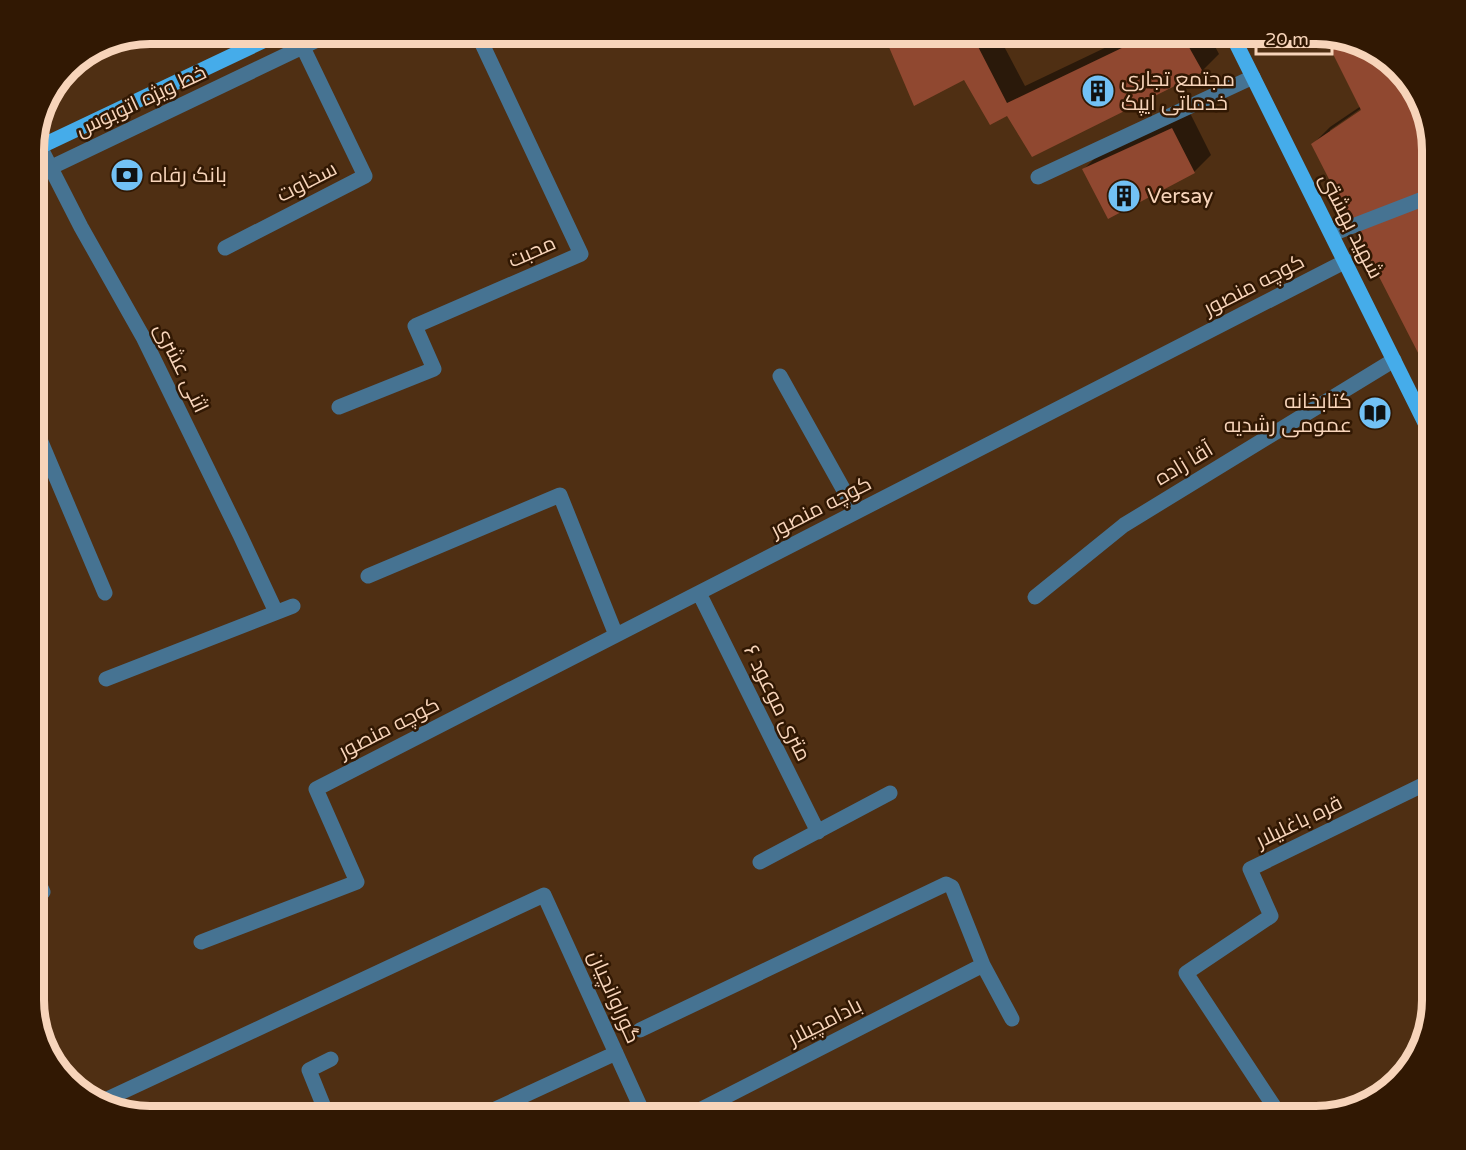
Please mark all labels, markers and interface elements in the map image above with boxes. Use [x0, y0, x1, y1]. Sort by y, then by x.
scale bar [1256, 18, 1332, 56]
text: 20 m [1265, 28, 1309, 50]
street label: خط ویژه اتوبوس [72, 60, 210, 142]
place label: مجتمع تجاری خدماتی ایپک [1121, 67, 1235, 116]
building icon: مجتمع تجاری خدماتی ایپک [1080, 73, 1116, 109]
street label: سخاوت [273, 156, 341, 208]
bank icon: بانک رفاه [109, 157, 145, 193]
place label: بانک رفاه [150, 163, 227, 188]
street label: شهید بهشتى [1314, 169, 1388, 283]
building icon: Versay [1106, 178, 1142, 214]
place label: Versay [1147, 184, 1213, 209]
street label: محبت [504, 231, 560, 273]
street label: کوچه منصور [1199, 249, 1309, 322]
street label: اثنی عشری [149, 319, 213, 417]
place label: کتابخانه عمومی رشدیه [1224, 389, 1352, 438]
library icon: کتابخانه عمومی رشدیه [1357, 395, 1393, 431]
street label: آقا زاده [1150, 437, 1218, 491]
street label: کوچه منصور [766, 471, 876, 544]
street label: ۶ متری موعود [738, 641, 816, 765]
street label: کوچه منصور [334, 692, 444, 765]
street label: قره باغلیلار [1251, 790, 1346, 854]
street label: گوراوانچیان [581, 947, 646, 1048]
street label: بادامچیلار [783, 993, 867, 1053]

